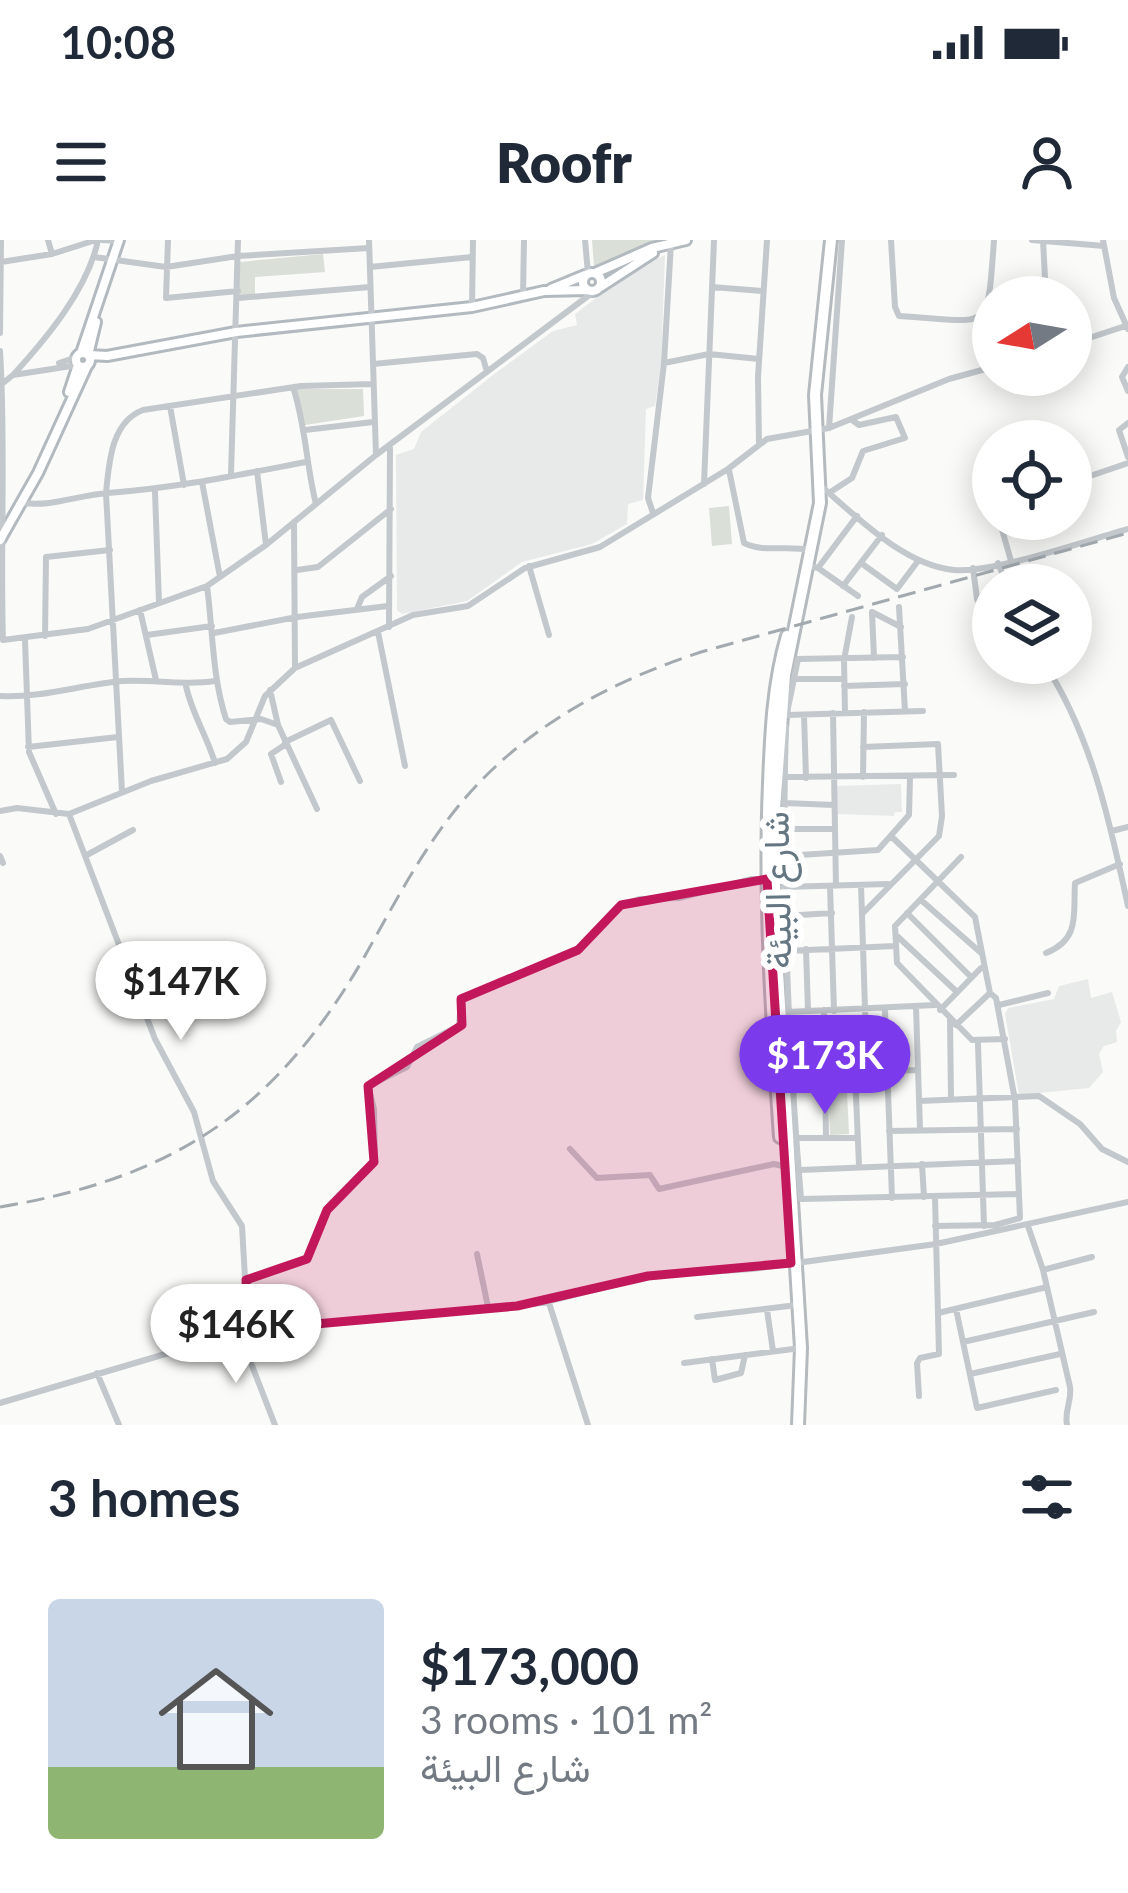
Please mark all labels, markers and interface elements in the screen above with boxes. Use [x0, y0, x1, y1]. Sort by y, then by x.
text: 10:08 [60, 15, 176, 69]
icon: menu [48, 129, 114, 195]
icon: person [1014, 129, 1080, 195]
text: Roofr [496, 130, 632, 195]
north arrow [972, 276, 1092, 396]
map controls [972, 276, 1092, 684]
button: locate [972, 420, 1092, 540]
button: layers [972, 564, 1092, 684]
street label: شارع البيئة [753, 811, 803, 969]
pin: $147K [97, 941, 265, 1043]
text: $147K [122, 957, 240, 1003]
pin: $173K [741, 1015, 909, 1117]
text: $173K [766, 1031, 884, 1077]
pin: $146K [152, 1284, 320, 1386]
text: $146K [177, 1300, 295, 1346]
icon: filters [1014, 1464, 1080, 1530]
text: 3 homes [48, 1467, 240, 1528]
text: $173,000 [420, 1635, 639, 1696]
icon: home [144, 1647, 288, 1791]
text: 3 rooms · 101 m² [420, 1696, 712, 1742]
text: شارع البيئة [420, 1744, 591, 1790]

